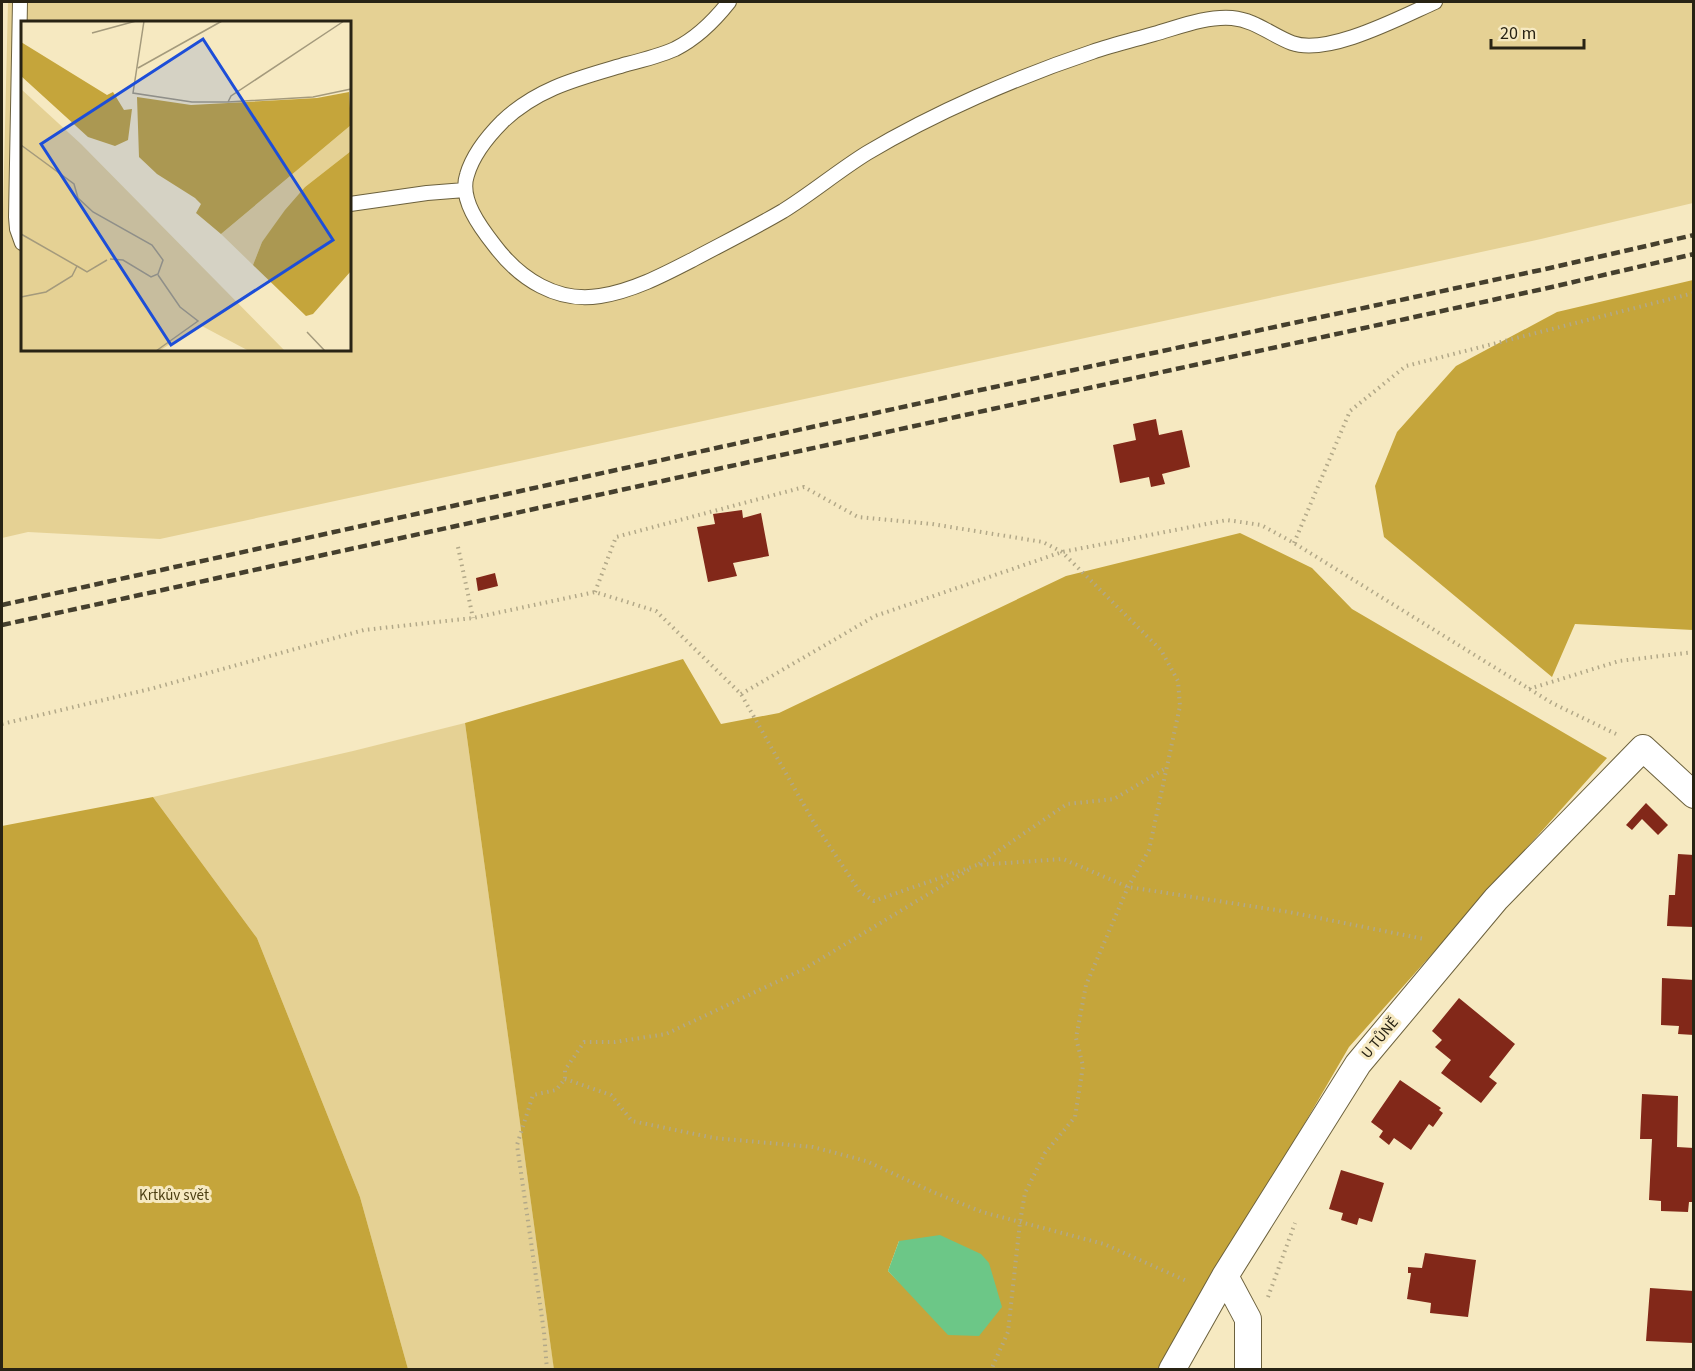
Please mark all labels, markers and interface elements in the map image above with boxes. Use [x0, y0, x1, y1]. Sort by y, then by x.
scale bar [1491, 12, 1584, 50]
inset map [21, 21, 351, 351]
text: 20 m [1500, 21, 1536, 46]
street label: U TŮNĚ [1357, 1013, 1404, 1063]
park label: Krtkův svět [139, 1185, 209, 1206]

